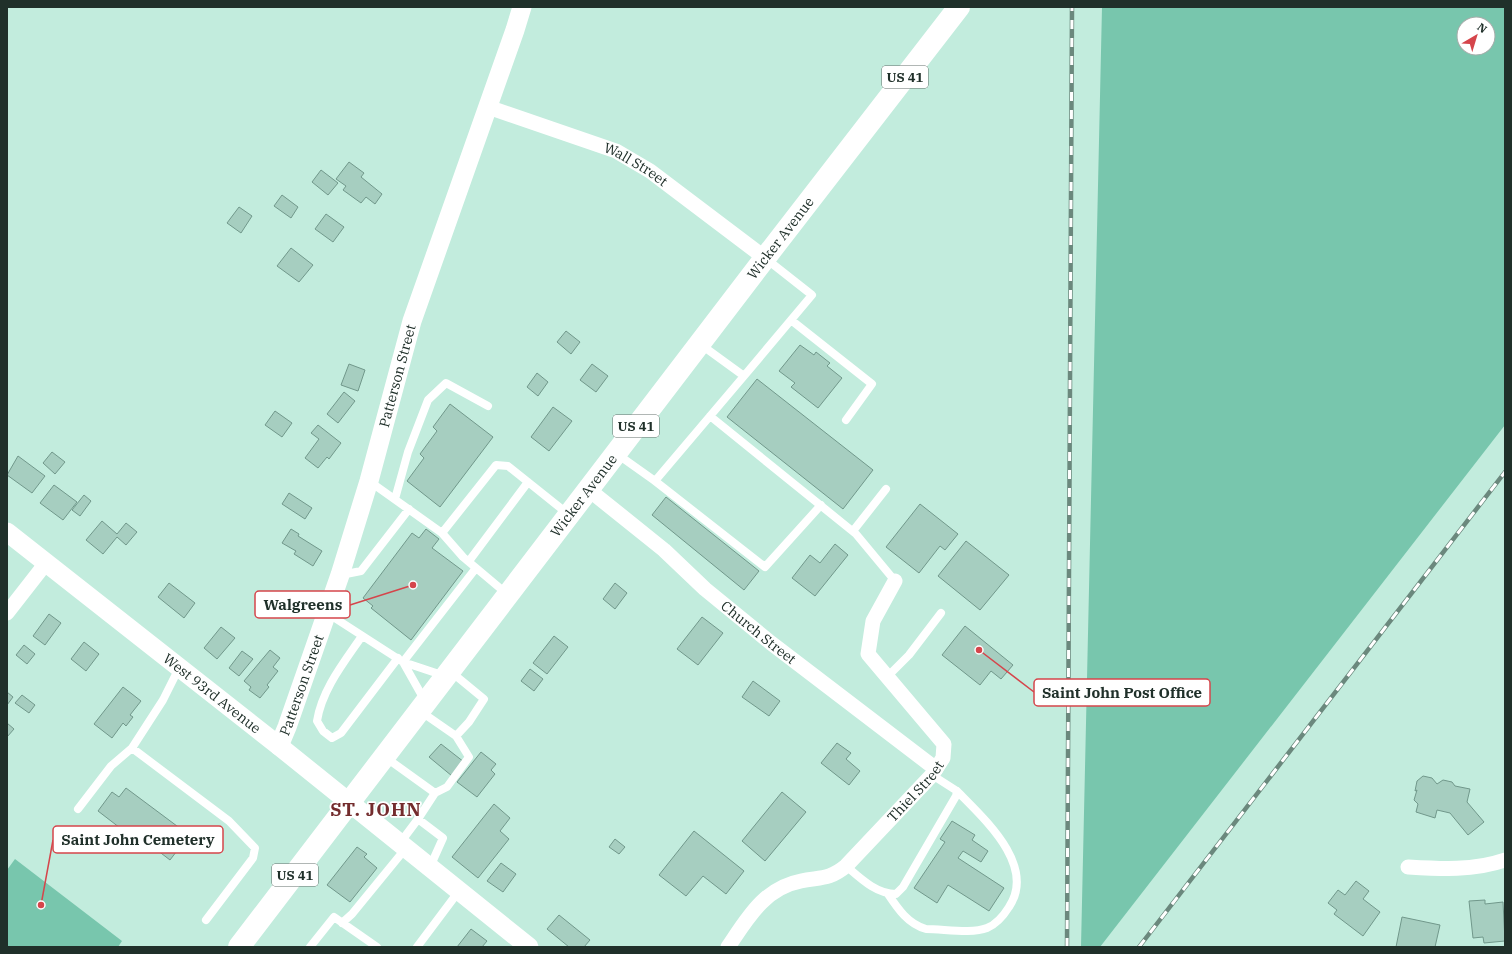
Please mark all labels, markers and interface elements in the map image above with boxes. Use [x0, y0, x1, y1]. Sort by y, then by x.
north arrow [1456, 16, 1496, 56]
text: N [1474, 20, 1490, 36]
road number: US 41 [882, 66, 928, 88]
street label: Wall Street [602, 139, 671, 190]
street label: Wicker Avenue [743, 193, 818, 283]
street label: Patterson Street [375, 322, 420, 429]
road number: US 41 [613, 415, 659, 437]
street label: Wicker Avenue [546, 451, 621, 540]
callout: Walgreens [255, 591, 350, 618]
text: Walgreens [264, 595, 342, 614]
street label: Church Street [717, 597, 800, 668]
street label: Patterson Street [275, 632, 328, 738]
street label: West 93rd Avenue [160, 649, 265, 737]
callout: Saint John Post Office [1034, 679, 1210, 706]
text: Saint John Post Office [1042, 683, 1202, 702]
street label: Thiel Street [883, 757, 948, 826]
district label: ST. JOHN [330, 798, 422, 821]
callout: Saint John Cemetery [53, 826, 223, 853]
text: Saint John Cemetery [61, 830, 215, 849]
road number: US 41 [272, 864, 318, 886]

